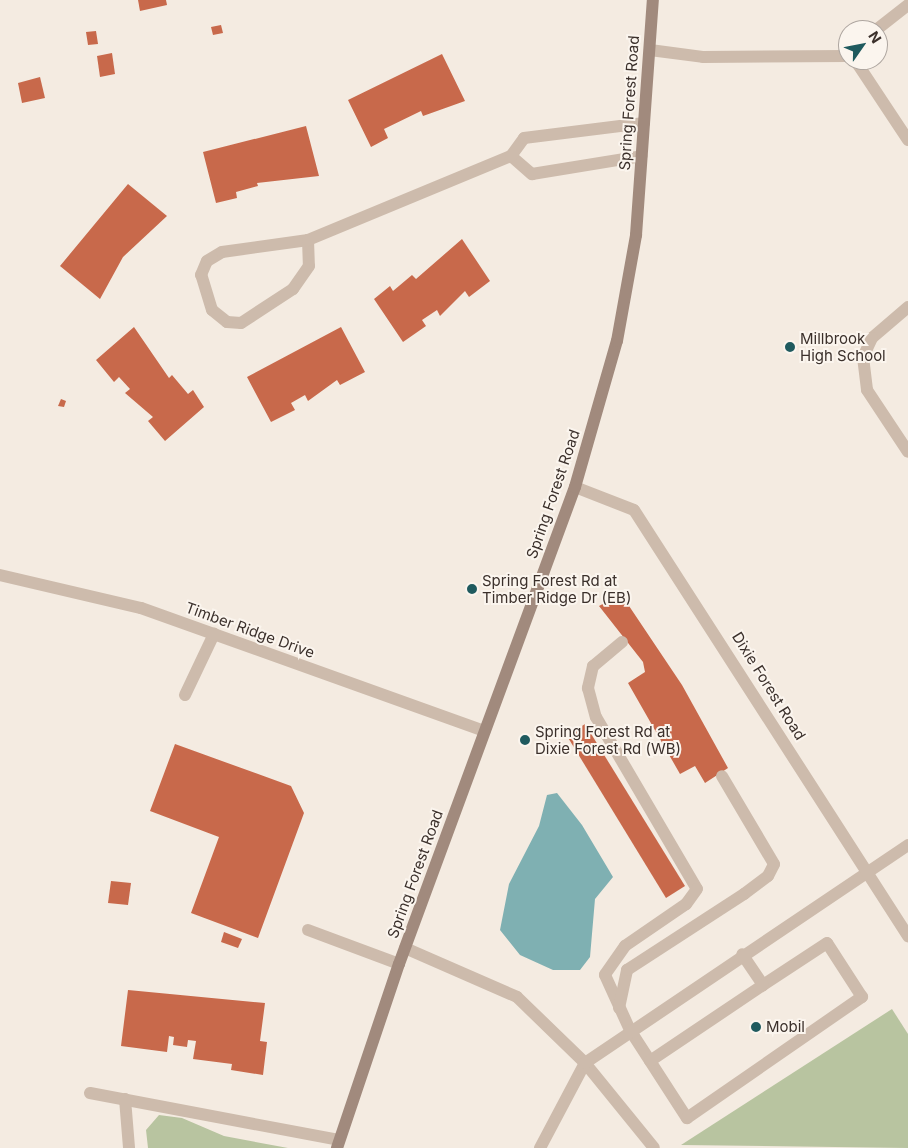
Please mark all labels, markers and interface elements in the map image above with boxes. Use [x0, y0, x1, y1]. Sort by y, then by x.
north arrow [838, 20, 888, 70]
text: N [865, 28, 885, 46]
street label: Spring Forest Road [615, 35, 643, 171]
place label: Millbrook High School [800, 329, 886, 364]
marker: Millbrook High School [784, 341, 796, 353]
street label: Spring Forest Road [522, 427, 584, 561]
place label: Spring Forest Rd at Timber Ridge Dr (EB) [482, 571, 631, 606]
marker: Spring Forest Rd at Timber Ridge Dr (EB) [466, 583, 478, 595]
street label: Timber Ridge Drive [183, 598, 317, 662]
street label: Dixie Forest Road [729, 629, 809, 743]
place label: Spring Forest Rd at Dixie Forest Rd (WB) [535, 722, 681, 757]
marker: Spring Forest Rd at Dixie Forest Rd (WB) [519, 734, 531, 746]
street label: Spring Forest Road [383, 807, 447, 941]
place label: Mobil [766, 1018, 805, 1036]
marker: Mobil [750, 1021, 762, 1033]

